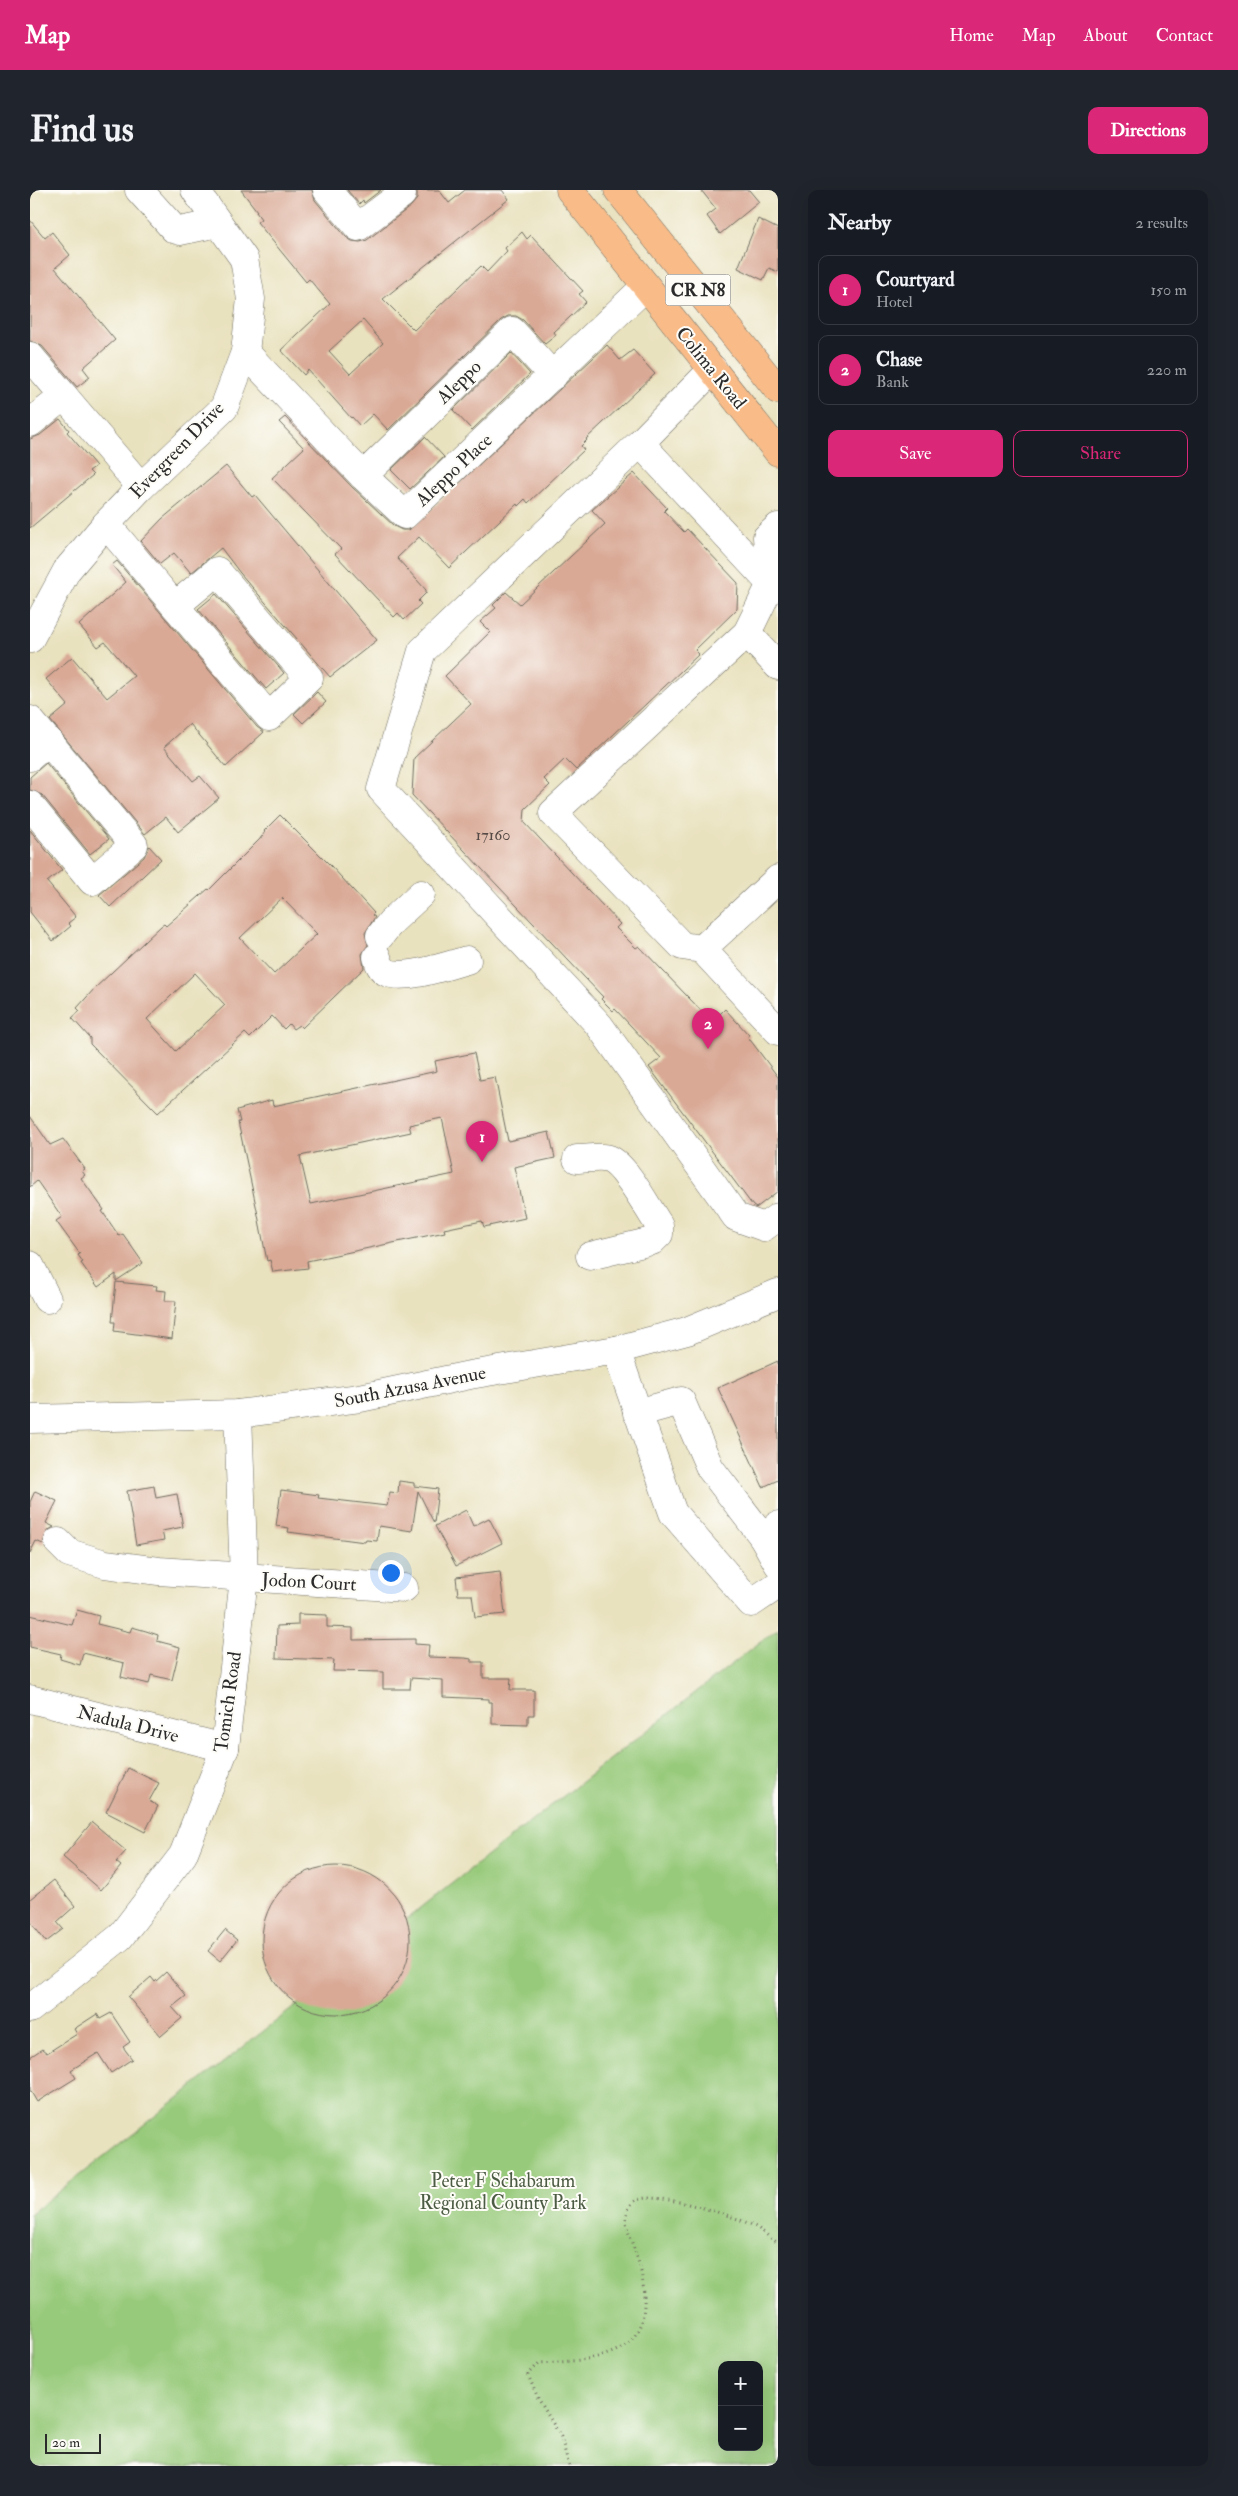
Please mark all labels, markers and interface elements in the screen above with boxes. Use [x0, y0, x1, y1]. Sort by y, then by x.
text: Map [25, 20, 70, 51]
text: Home [949, 24, 994, 47]
text: Map [1022, 24, 1056, 47]
text: About [1084, 24, 1128, 47]
text: Contact [1156, 24, 1213, 47]
button: Directions [1088, 107, 1208, 154]
text: Find us [30, 108, 134, 152]
text: Nearby [828, 209, 891, 236]
text: 2 results [1135, 213, 1188, 233]
text: Courtyard [876, 268, 955, 292]
road number: CR N8 [666, 274, 730, 306]
text: 1 [842, 280, 848, 300]
text: 150 m [1150, 280, 1187, 300]
text: Hotel [876, 292, 913, 312]
street label: Colima Road [670, 322, 752, 415]
text: Chase [876, 348, 922, 372]
street label: Aleppo [431, 355, 487, 411]
text: 2 [841, 360, 849, 380]
text: 220 m [1147, 360, 1187, 380]
text: Bank [876, 372, 909, 392]
street label: Evergreen Drive [125, 396, 229, 504]
street label: Aleppo Place [410, 428, 498, 513]
button: Save [828, 430, 1003, 477]
button: Share [1013, 430, 1188, 477]
house number: 17160 [476, 825, 510, 845]
pin: 2 [692, 1008, 724, 1049]
pin: 1 [466, 1121, 498, 1162]
street label: South Azusa Avenue [332, 1361, 488, 1413]
your location [378, 1560, 404, 1586]
street label: Jodon Court [260, 1567, 357, 1596]
street label: Tomich Road [209, 1649, 247, 1754]
street label: Nadula Drive [75, 1700, 181, 1748]
park label: Peter F Schabarum Regional County Park [419, 2169, 587, 2215]
map controls [718, 2361, 763, 2451]
button: + [718, 2361, 763, 2406]
button: − [718, 2406, 763, 2451]
scale bar [45, 2431, 101, 2454]
text: 20 m [52, 2434, 80, 2451]

